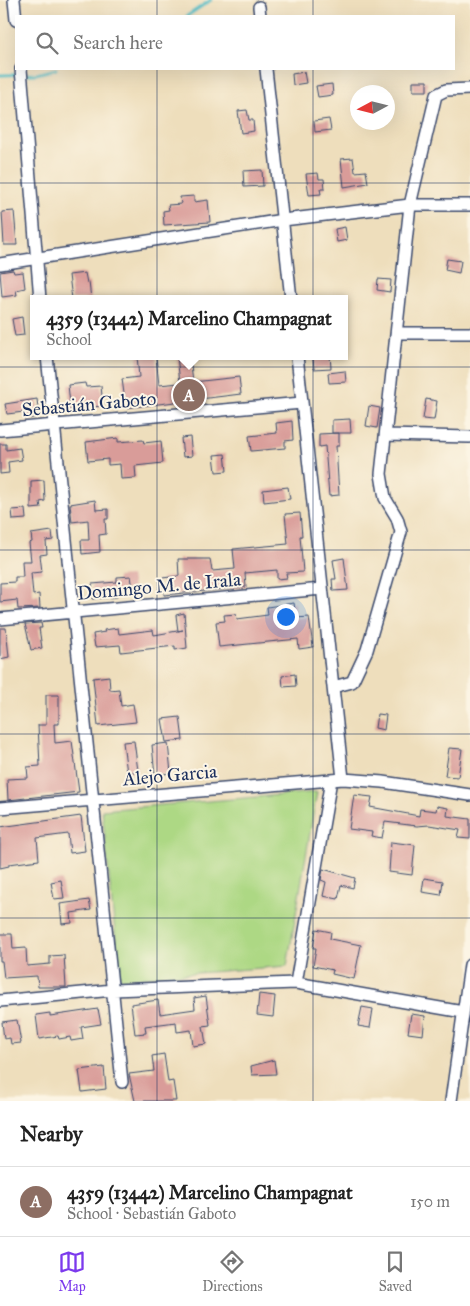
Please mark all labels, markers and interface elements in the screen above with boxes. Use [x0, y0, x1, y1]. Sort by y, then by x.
search box [15, 15, 455, 70]
icon: search [33, 29, 61, 57]
text: Search here [73, 31, 163, 54]
north arrow [350, 85, 395, 130]
popup [30, 295, 348, 360]
text: 4359 (13442) Marcelino Champagnat [46, 307, 332, 330]
text: School [46, 330, 92, 349]
pin: A [173, 376, 205, 414]
street label: Sebastián Gaboto [21, 387, 157, 421]
street label: Domingo M. de Irala [76, 567, 243, 606]
your location [273, 604, 299, 630]
street label: Alejo Garcia [121, 759, 219, 791]
text: Nearby [20, 1121, 83, 1147]
text: 4359 (13442) Marcelino Champagnat [67, 1181, 353, 1204]
text: A [31, 1192, 41, 1211]
text: 150 m [410, 1192, 450, 1211]
text: School · Sebastián Gaboto [67, 1204, 236, 1223]
tab: Map [58, 1248, 86, 1295]
tab: Directions [202, 1248, 263, 1295]
tab: Saved [379, 1248, 412, 1295]

